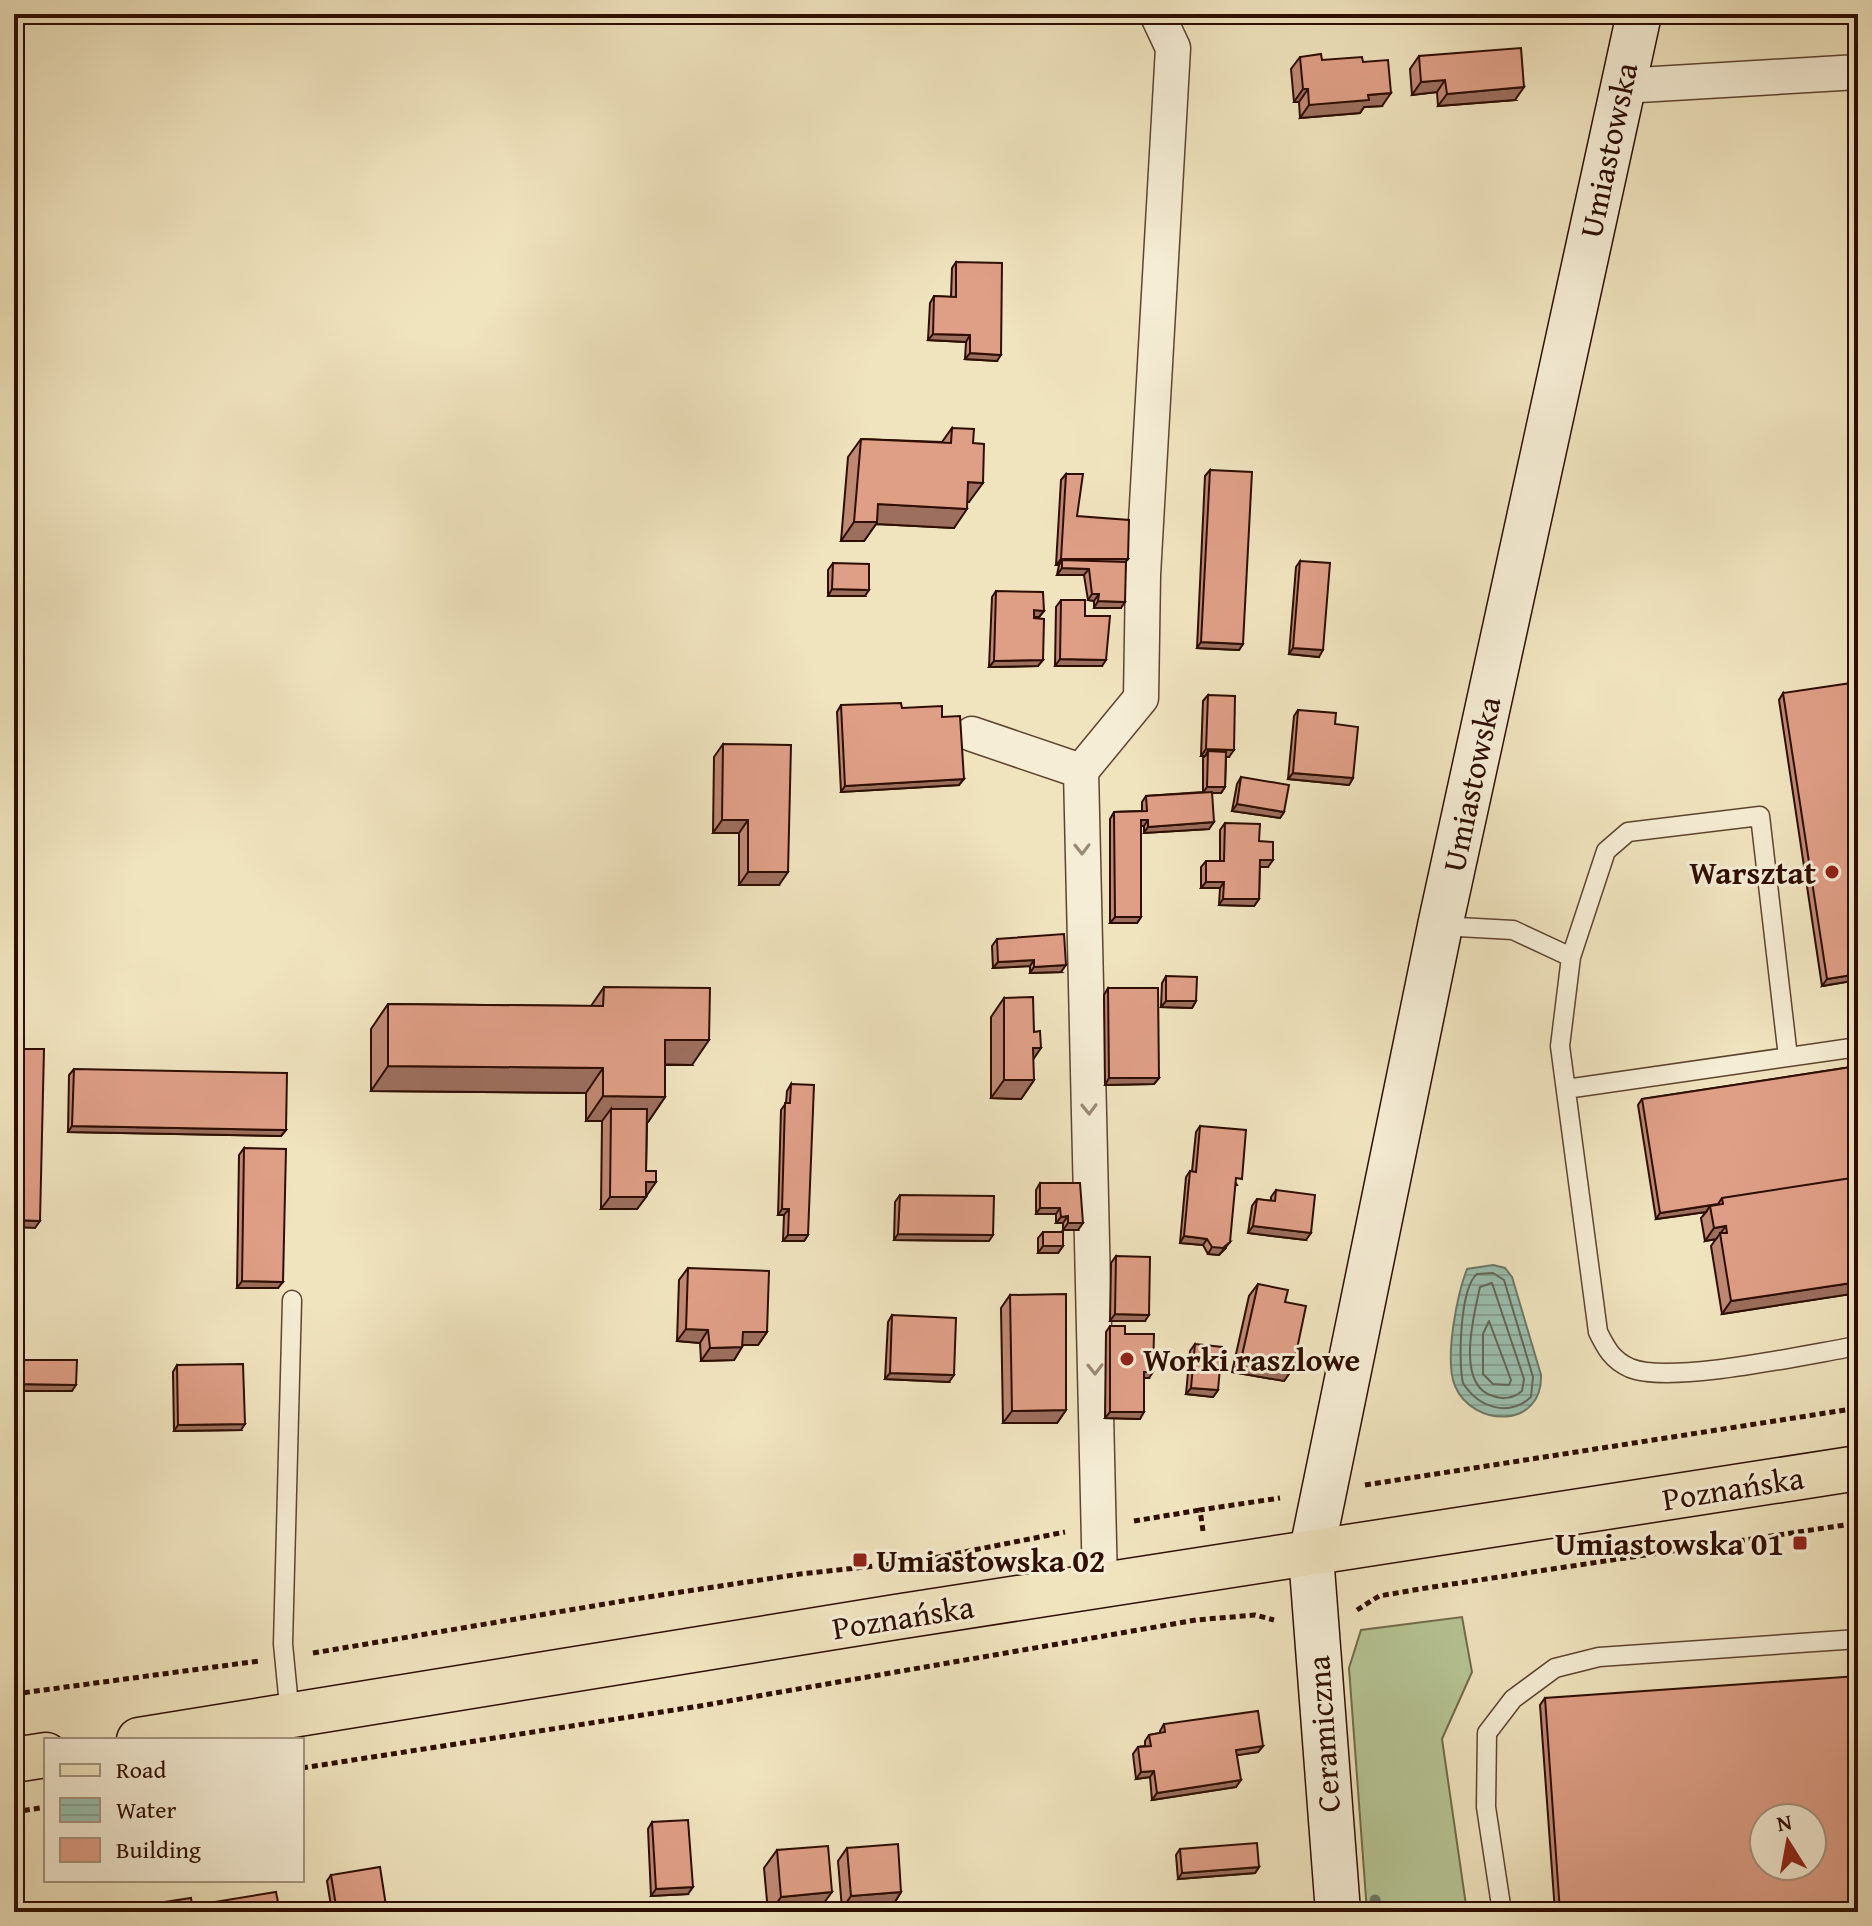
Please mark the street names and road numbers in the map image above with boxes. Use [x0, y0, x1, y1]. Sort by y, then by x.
street label: Umiastowska [1567, 58, 1649, 242]
street label: Umiastowska [1430, 692, 1512, 876]
street label: Poznańska [1659, 1454, 1807, 1522]
street label: Poznańska [829, 1583, 977, 1651]
street label: Ceramiczna [1294, 1654, 1352, 1814]

